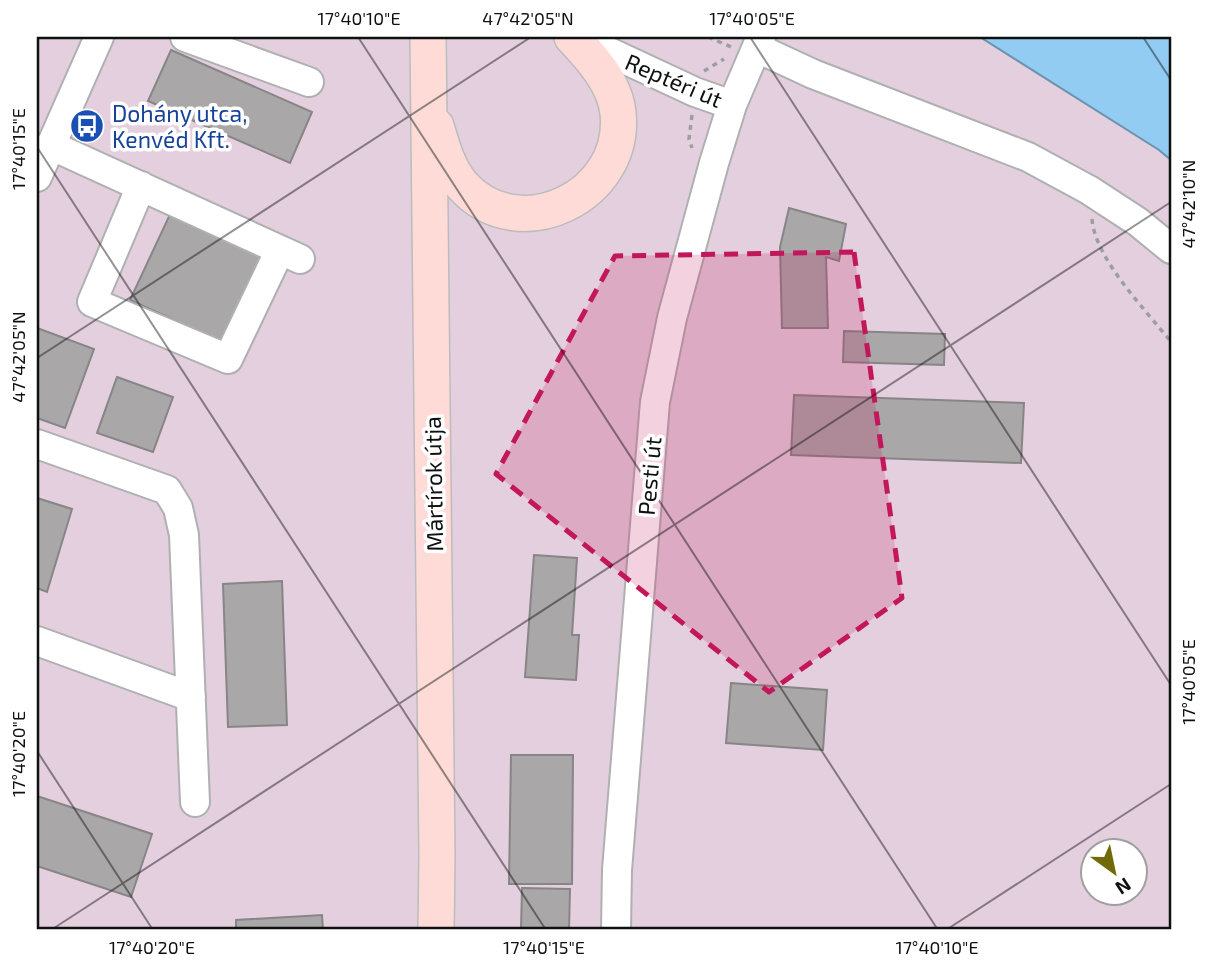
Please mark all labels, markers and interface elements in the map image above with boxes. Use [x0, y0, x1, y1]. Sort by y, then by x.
text: 17°40'10"E [317, 7, 401, 29]
text: 47°42'05"N [482, 7, 574, 29]
text: 17°40'05"E [709, 7, 795, 29]
street label: Reptéri út [621, 47, 727, 113]
place label: Dohány utca, Kenvéd Kft. [112, 99, 247, 153]
bus stop icon: Dohány utca, Kenvéd Kft. [68, 107, 106, 145]
text: 17°40'15"E [7, 108, 29, 190]
text: 47°42'10"N [1177, 160, 1199, 248]
text: 47°42'05"N [7, 311, 29, 403]
street label: Mártírok útja [418, 416, 448, 552]
street label: Pesti út [632, 435, 666, 517]
text: 17°40'05"E [1177, 639, 1199, 725]
text: 17°40'20"E [7, 711, 29, 797]
north arrow [1078, 838, 1148, 908]
text: N [1112, 873, 1136, 900]
text: 17°40'20"E [109, 936, 195, 958]
text: 17°40'15"E [503, 936, 585, 958]
text: 17°40'10"E [895, 936, 979, 958]

